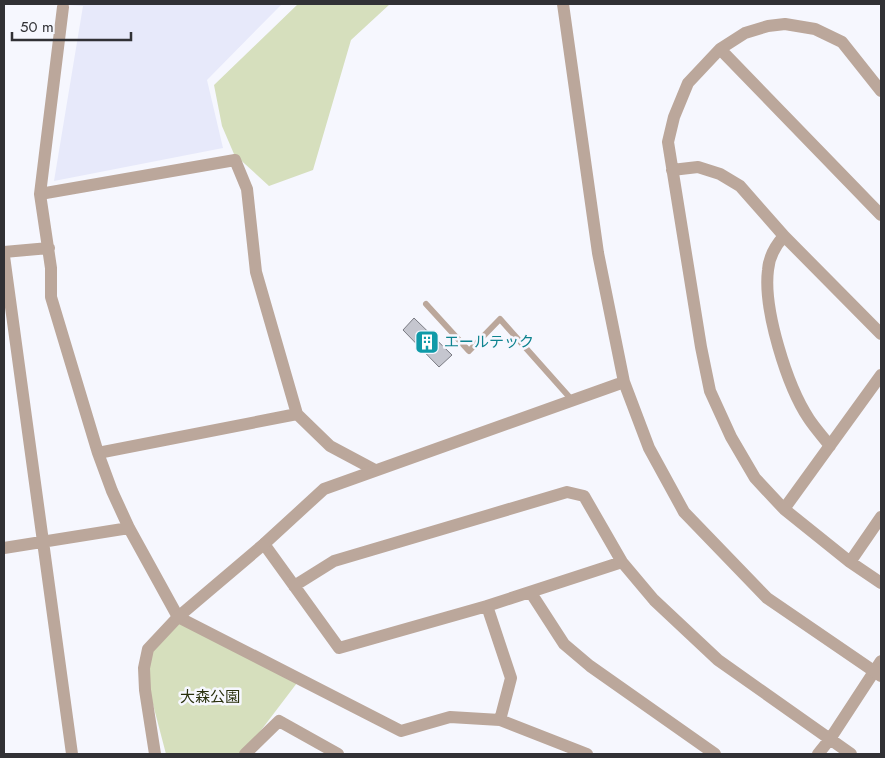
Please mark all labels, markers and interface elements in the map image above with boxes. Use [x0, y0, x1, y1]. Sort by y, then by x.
scale bar [12, 10, 131, 42]
text: 50 m [20, 16, 54, 38]
building icon: エールテック [414, 329, 440, 355]
place label: エールテック [444, 331, 534, 353]
park label: 大森公園 [180, 686, 240, 708]

